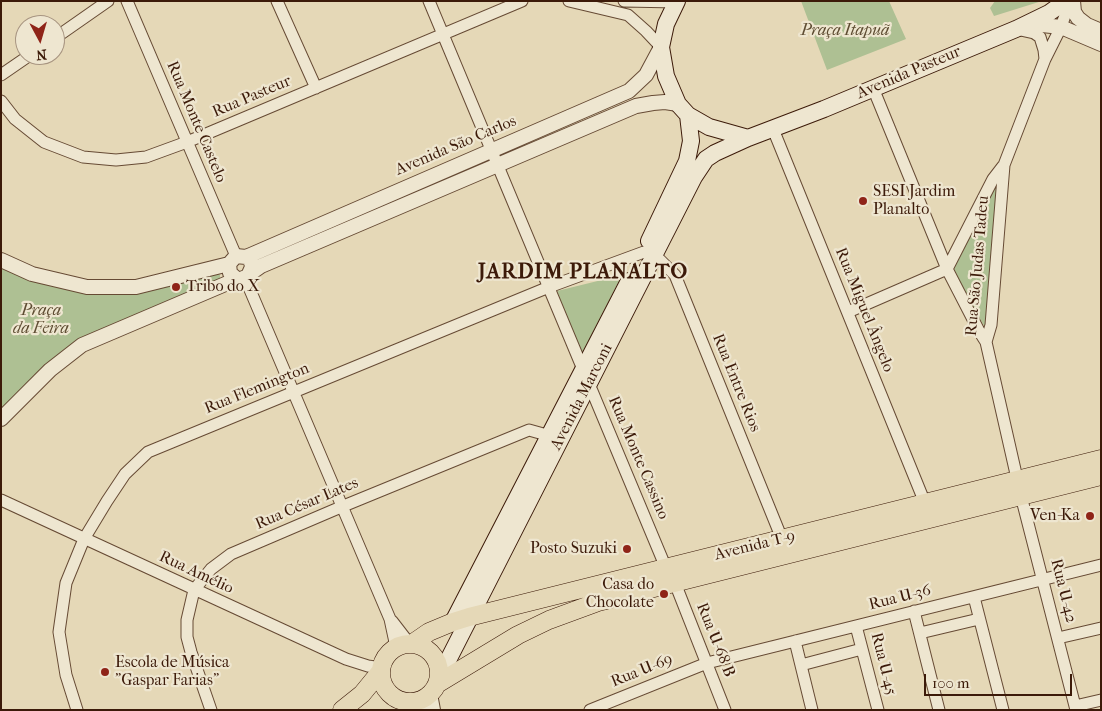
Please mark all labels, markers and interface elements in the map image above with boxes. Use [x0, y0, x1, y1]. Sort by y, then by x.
north arrow [15, 15, 65, 65]
park label: Praça Itapuã [801, 21, 889, 41]
street label: Avenida Pasteur [854, 42, 964, 104]
text: N [35, 45, 48, 63]
street label: Rua Monte Castelo [162, 58, 230, 186]
street label: Rua Pasteur [210, 72, 294, 122]
street label: Avenida São Carlos [393, 112, 519, 180]
place label: SESI Jardim Planalto [873, 182, 955, 220]
marker: SESI Jardim Planalto [857, 195, 869, 207]
street label: Rua São Judas Tadeu [962, 195, 994, 337]
street label: Rua Miguel Ângelo [830, 245, 898, 375]
district label: JARDIM PLANALTO [476, 260, 690, 286]
place label: Tribo do X [186, 277, 260, 297]
marker: Tribo do X [170, 281, 182, 293]
park label: Praça da Feira [13, 301, 69, 339]
street label: Rua Entre Rios [708, 331, 764, 435]
street label: Avenida Marconi [547, 341, 617, 453]
street label: Rua Flemington [202, 359, 312, 419]
street label: Rua Monte Cassino [603, 394, 673, 522]
street label: Rua César Lates [253, 474, 361, 534]
place label: Ven-Ka [1030, 506, 1080, 526]
marker: Ven-Ka [1084, 510, 1096, 522]
street label: Avenida T-9 [713, 527, 797, 565]
place label: Posto Suzuki [530, 539, 617, 559]
marker: Posto Suzuki [621, 543, 633, 555]
street label: Rua Amélio [156, 547, 236, 599]
street label: Rua U-42 [1046, 557, 1080, 625]
place label: Casa do Chocolate [586, 575, 654, 613]
street label: Rua U-36 [867, 581, 933, 615]
marker: Casa do Chocolate [658, 588, 670, 600]
street label: Rua U-68 B [691, 600, 739, 680]
street label: Rua U-45 [866, 631, 900, 697]
street label: Rua U-69 [608, 650, 676, 692]
place label: Escola de Música "Gaspar Farias" [115, 653, 230, 691]
scale bar [927, 664, 1074, 696]
marker: Escola de Música "Gaspar Farias" [99, 666, 111, 678]
text: 100 m [932, 674, 970, 692]

